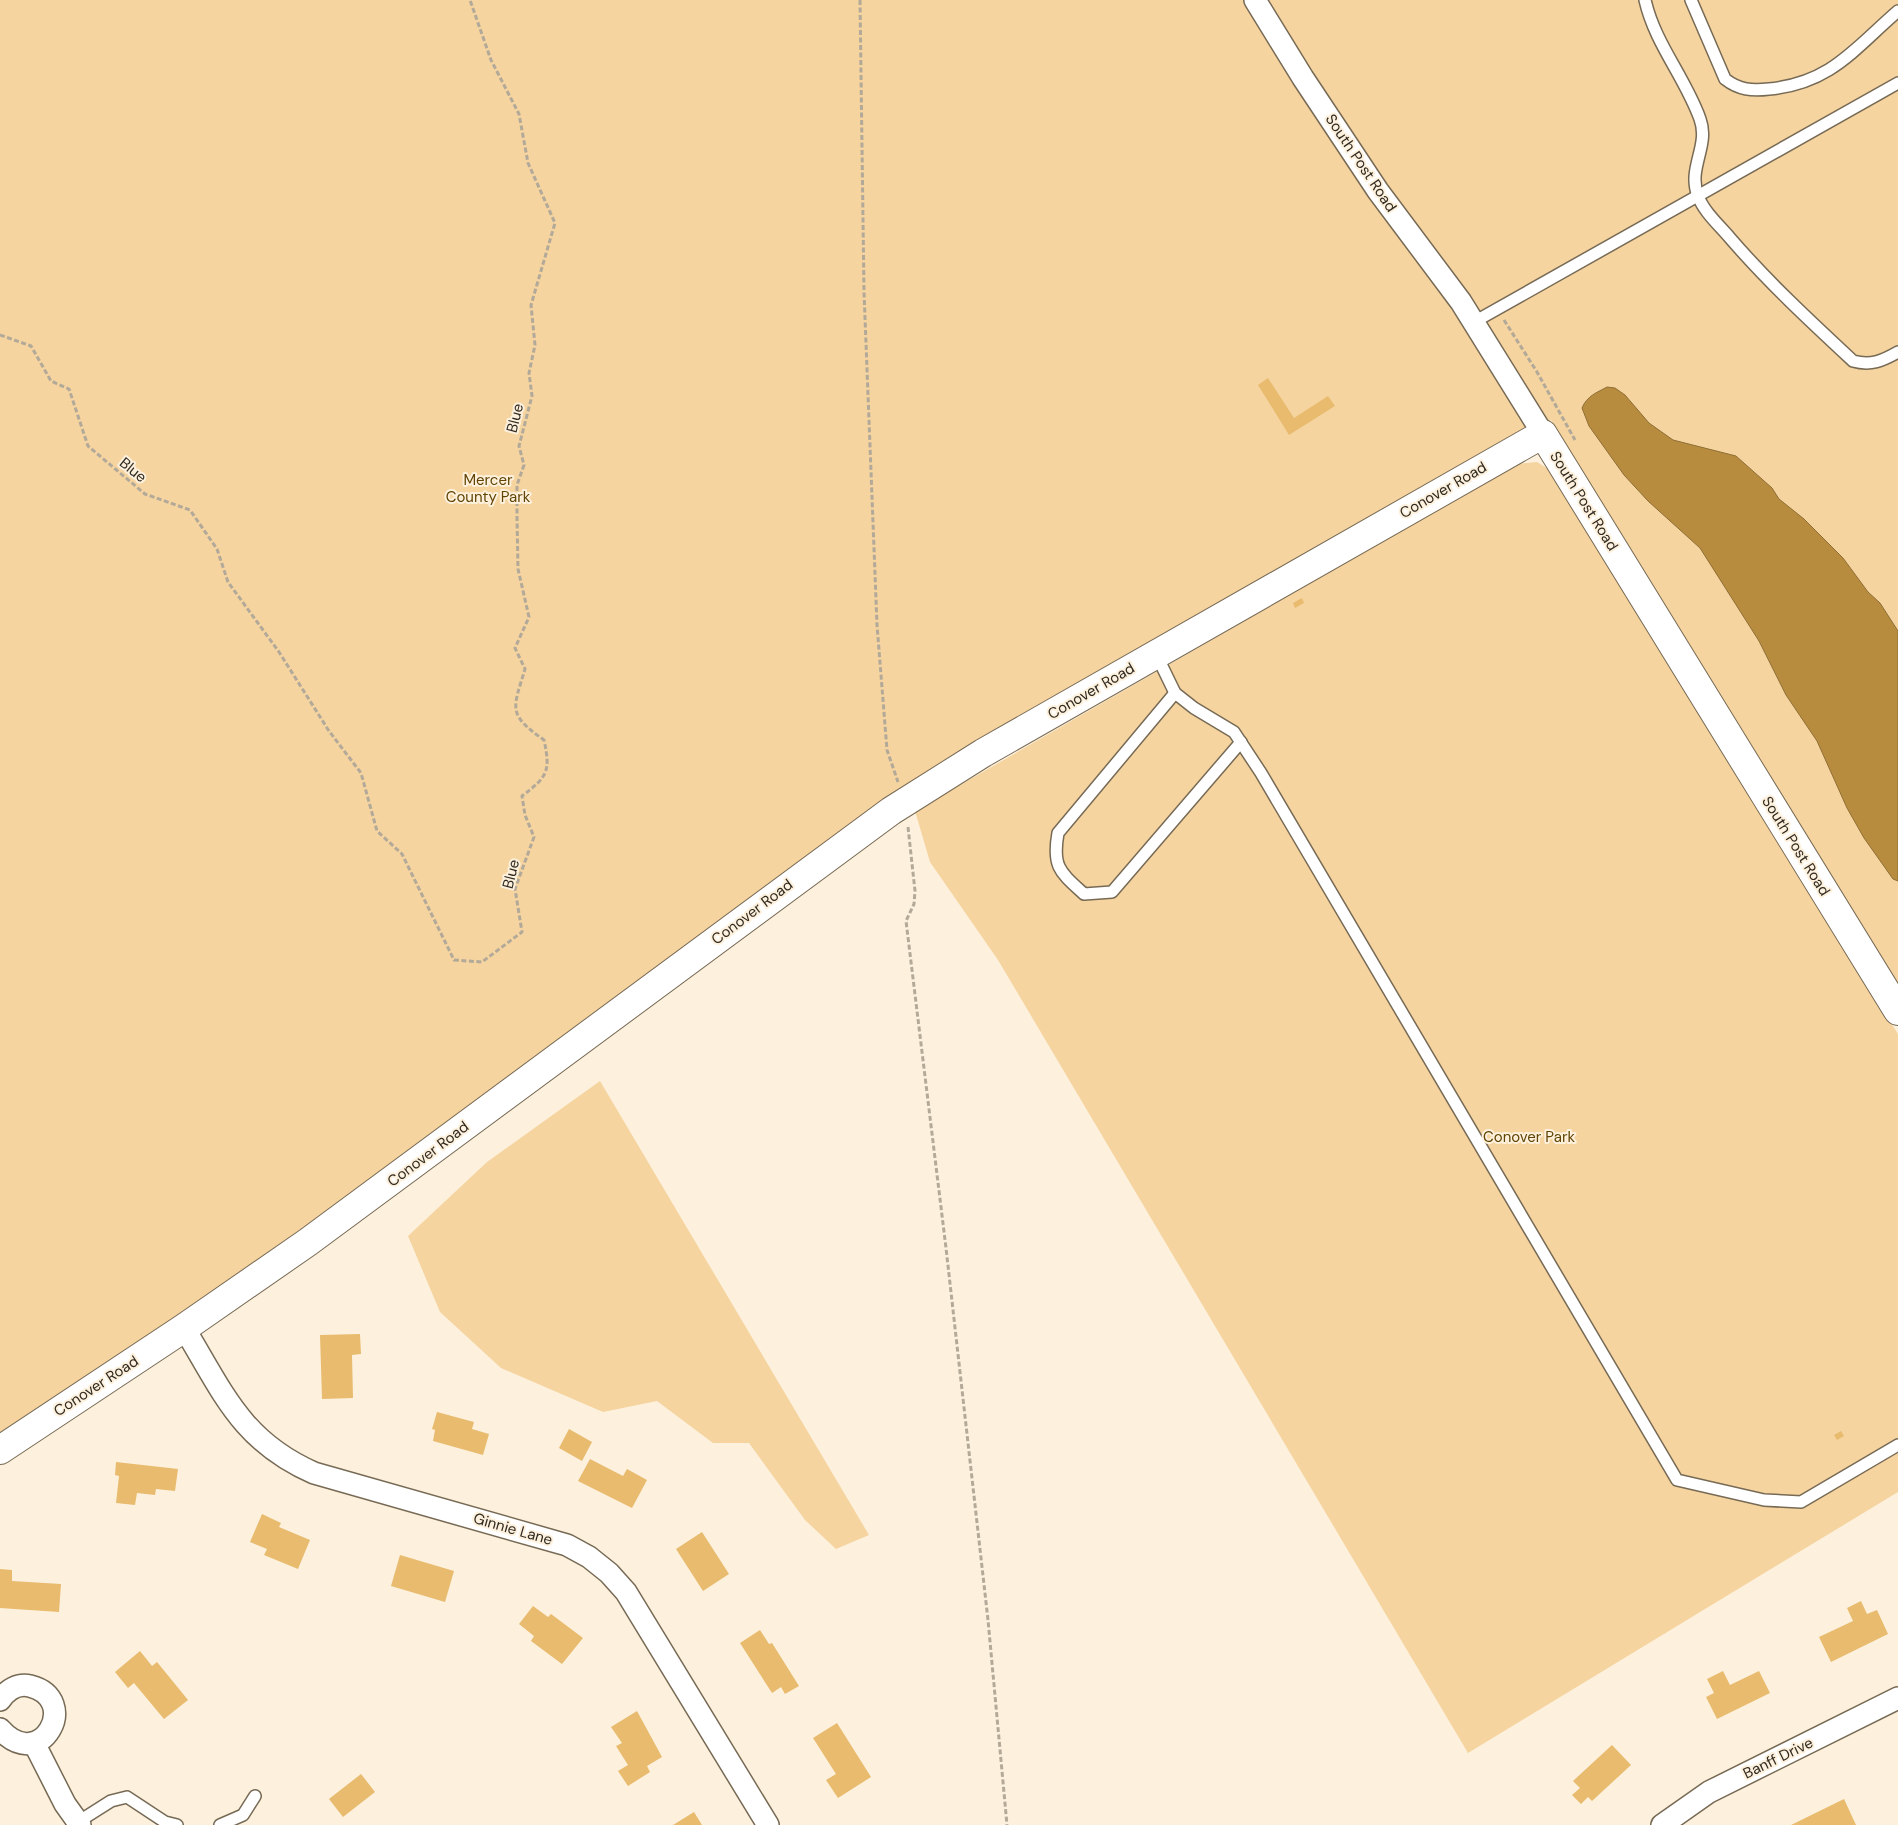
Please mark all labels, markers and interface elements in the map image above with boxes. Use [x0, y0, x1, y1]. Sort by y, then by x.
street label: South Post Road [1321, 110, 1401, 216]
street label: Blue [502, 401, 528, 435]
street label: South Post Road [1545, 447, 1623, 555]
street label: Blue [115, 453, 151, 487]
street label: Conover Road [1396, 457, 1490, 523]
park label: Mercer County Park [446, 470, 531, 507]
street label: Conover Road [1044, 658, 1138, 724]
street label: South Post Road [1757, 792, 1835, 900]
street label: Blue [498, 857, 524, 891]
street label: Conover Road [707, 875, 797, 949]
street label: Conover Road [383, 1117, 473, 1191]
park label: Conover Park [1483, 1127, 1575, 1147]
street label: Conover Road [50, 1351, 142, 1421]
street label: Ginnie Lane [471, 1508, 555, 1550]
street label: Banff Drive [1740, 1732, 1816, 1784]

